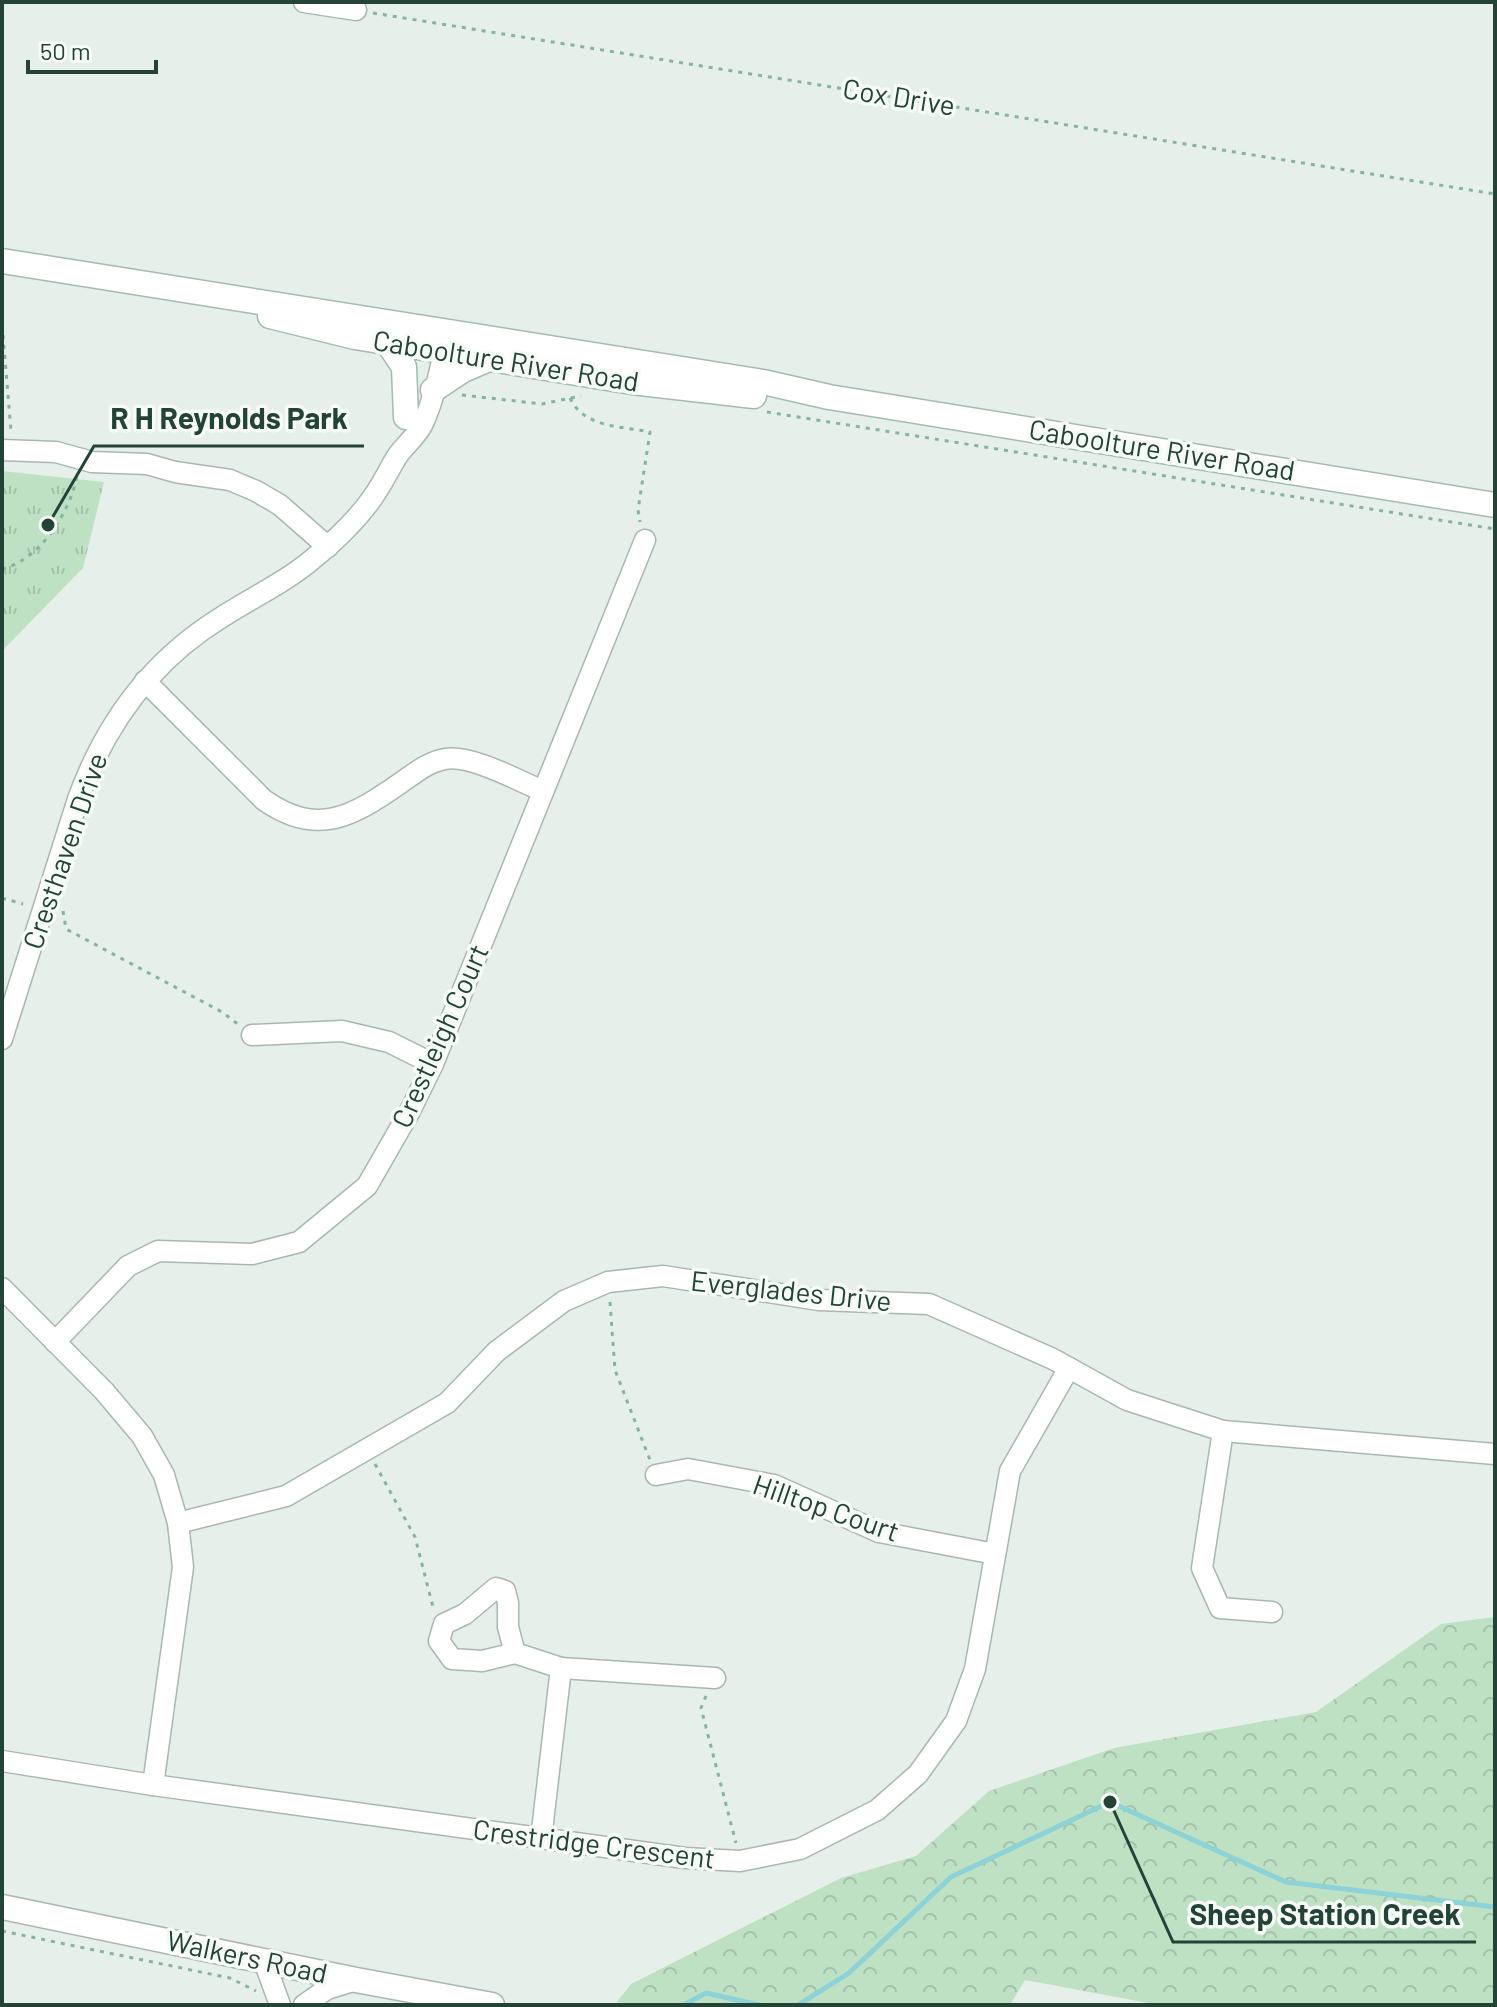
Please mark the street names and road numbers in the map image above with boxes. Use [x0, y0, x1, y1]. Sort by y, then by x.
street label: Cox Drive [841, 70, 958, 122]
street label: Caboolture River Road [371, 322, 641, 398]
street label: Caboolture River Road [1027, 411, 1297, 487]
street label: Cresthaven Drive [15, 748, 114, 953]
street label: Crestleigh Court [383, 938, 495, 1133]
street label: Everglades Drive [689, 1263, 893, 1317]
street label: Hilltop Court [749, 1466, 904, 1548]
street label: Crestridge Crescent [471, 1811, 717, 1875]
street label: Walkers Road [164, 1922, 331, 1990]

